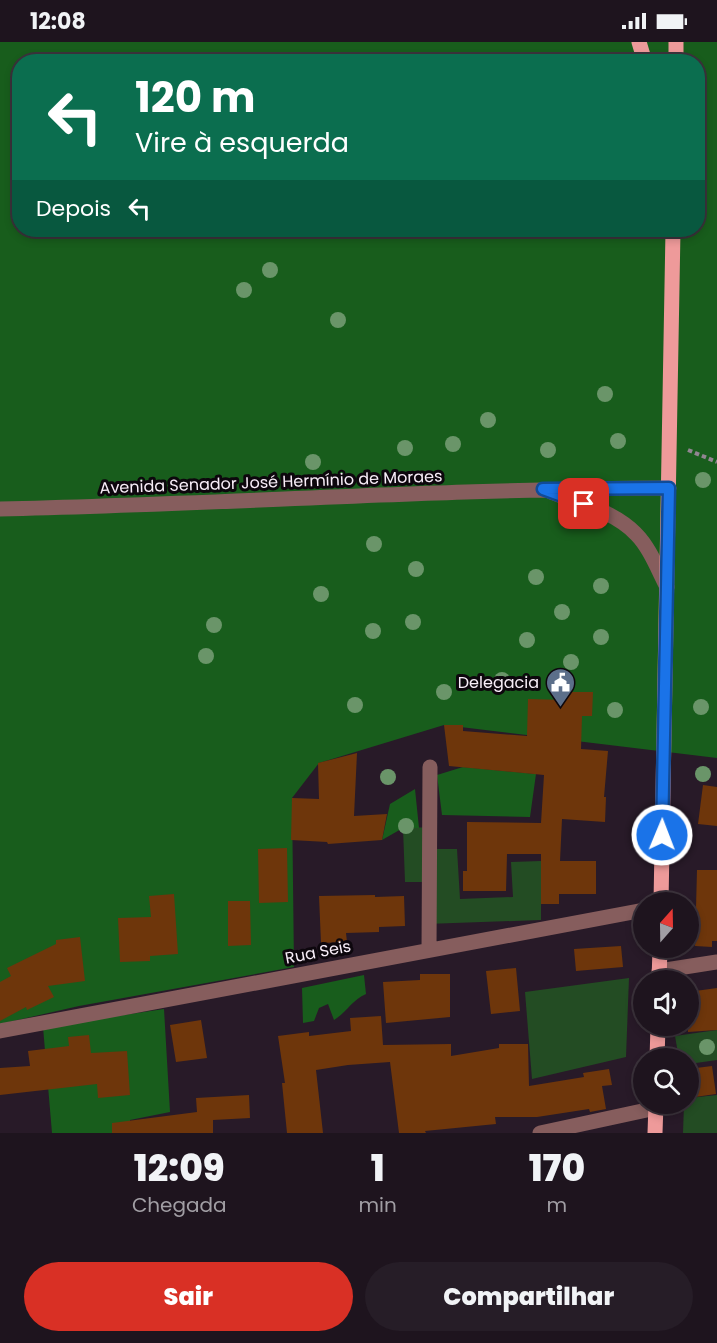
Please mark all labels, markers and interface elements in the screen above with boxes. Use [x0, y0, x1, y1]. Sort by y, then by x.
text: 12:08 [30, 6, 86, 37]
text: 120 m [135, 68, 256, 127]
icon: left [36, 78, 114, 156]
text: Vire à esquerda [135, 124, 349, 161]
icon: left [123, 192, 156, 225]
text: Depois [36, 193, 111, 224]
street label: Avenida Senador José Hermínio de Moraes [99, 465, 443, 499]
pin [558, 478, 609, 529]
icon: arrive [567, 487, 600, 520]
public building icon: Delegacia [544, 666, 576, 708]
place label: Delegacia [458, 671, 539, 694]
position arrow [630, 803, 694, 867]
north arrow [633, 892, 699, 958]
map controls [633, 892, 699, 1114]
street label: Rua Seis [283, 934, 353, 970]
button: sound [633, 970, 699, 1036]
button: search [633, 1048, 699, 1114]
text: 12:09 [134, 1143, 225, 1194]
text: 1 [371, 1143, 385, 1194]
text: 170 [529, 1143, 585, 1194]
text: Chegada [132, 1191, 227, 1219]
text: min [358, 1191, 397, 1219]
text: m [547, 1191, 567, 1219]
button: Sair [24, 1262, 353, 1331]
button: Compartilhar [365, 1262, 693, 1331]

